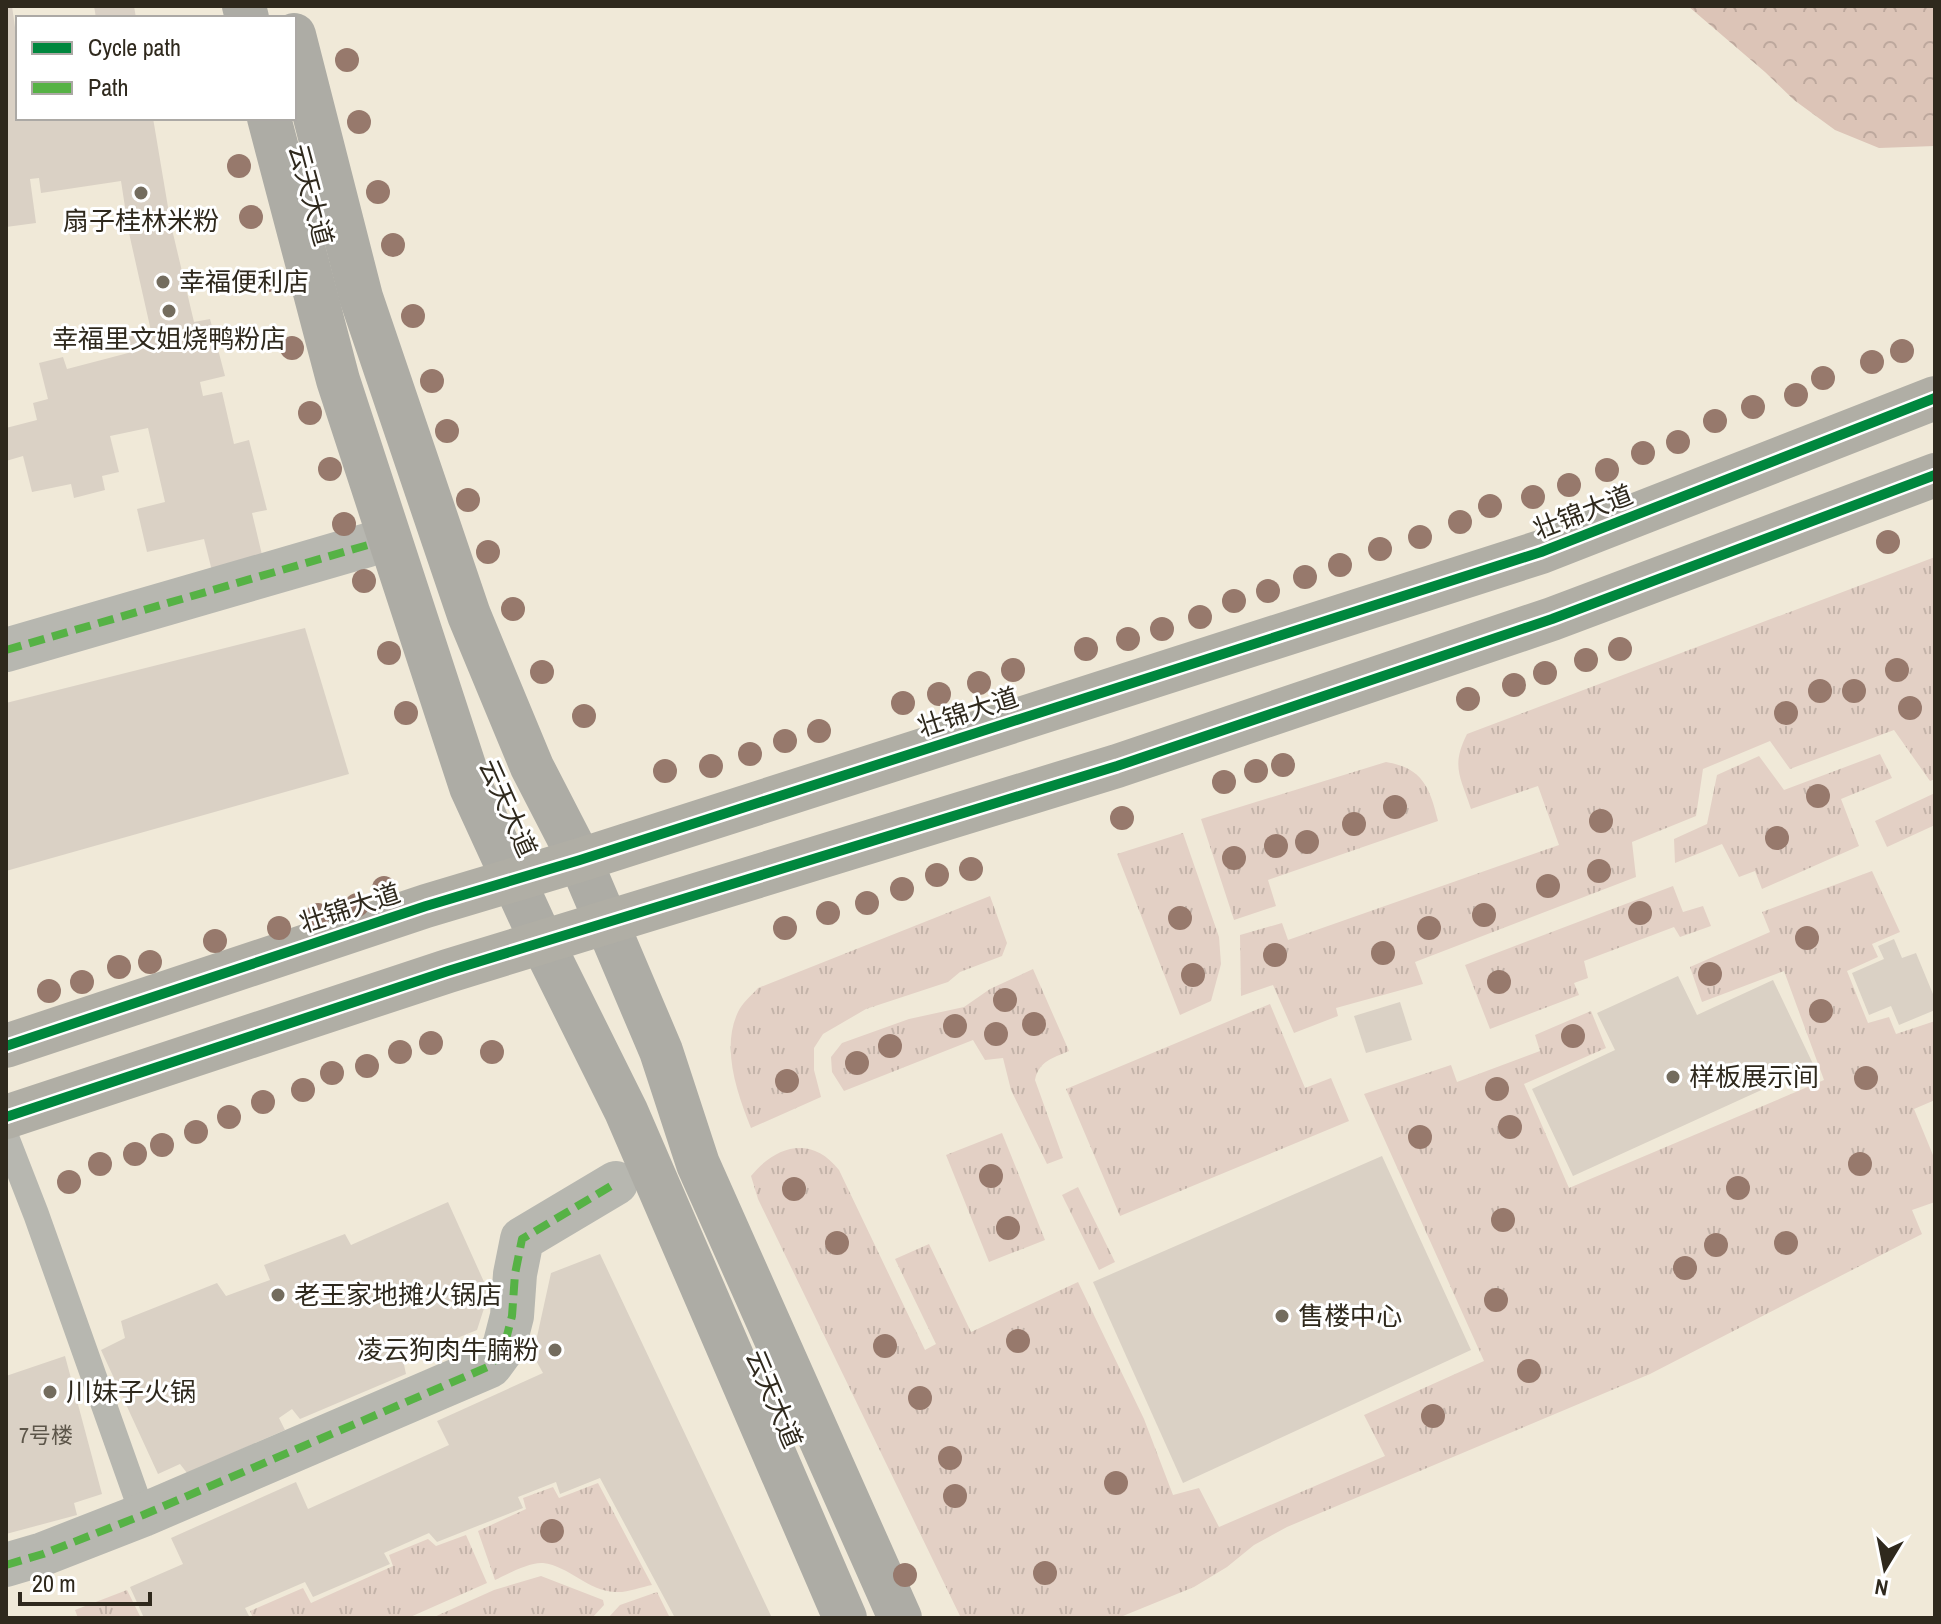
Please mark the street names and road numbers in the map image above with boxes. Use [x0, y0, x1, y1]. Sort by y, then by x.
street label: 云天大道 [281, 140, 342, 250]
street label: 壮锦大道 [1528, 477, 1638, 547]
street label: 壮锦大道 [913, 679, 1023, 744]
street label: 云天大道 [471, 753, 546, 862]
street label: 壮锦大道 [295, 875, 405, 940]
street label: 云天大道 [738, 1344, 811, 1454]

